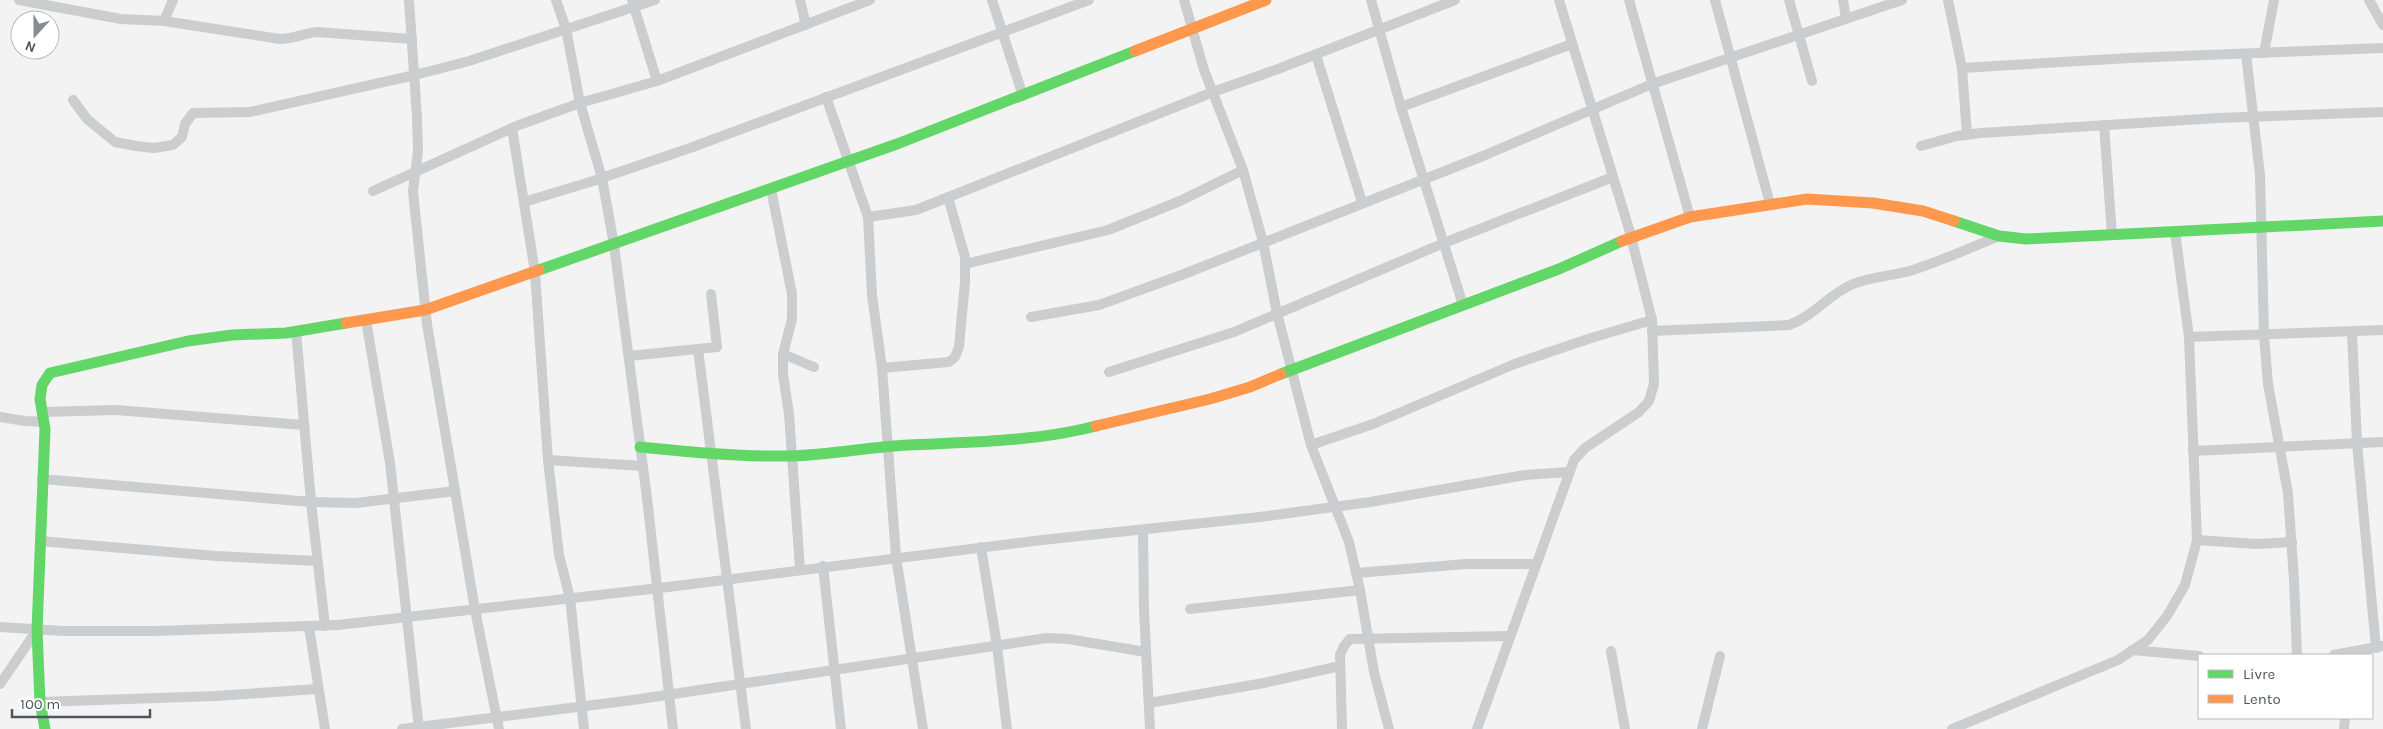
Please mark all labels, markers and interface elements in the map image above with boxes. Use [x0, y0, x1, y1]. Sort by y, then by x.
north arrow [10, 10, 60, 60]
text: N [23, 37, 38, 56]
legend [2198, 654, 2373, 719]
text: Livre [2243, 665, 2275, 683]
scale bar [12, 686, 150, 718]
text: Lento [2243, 690, 2281, 708]
text: 100 m [20, 695, 60, 713]

